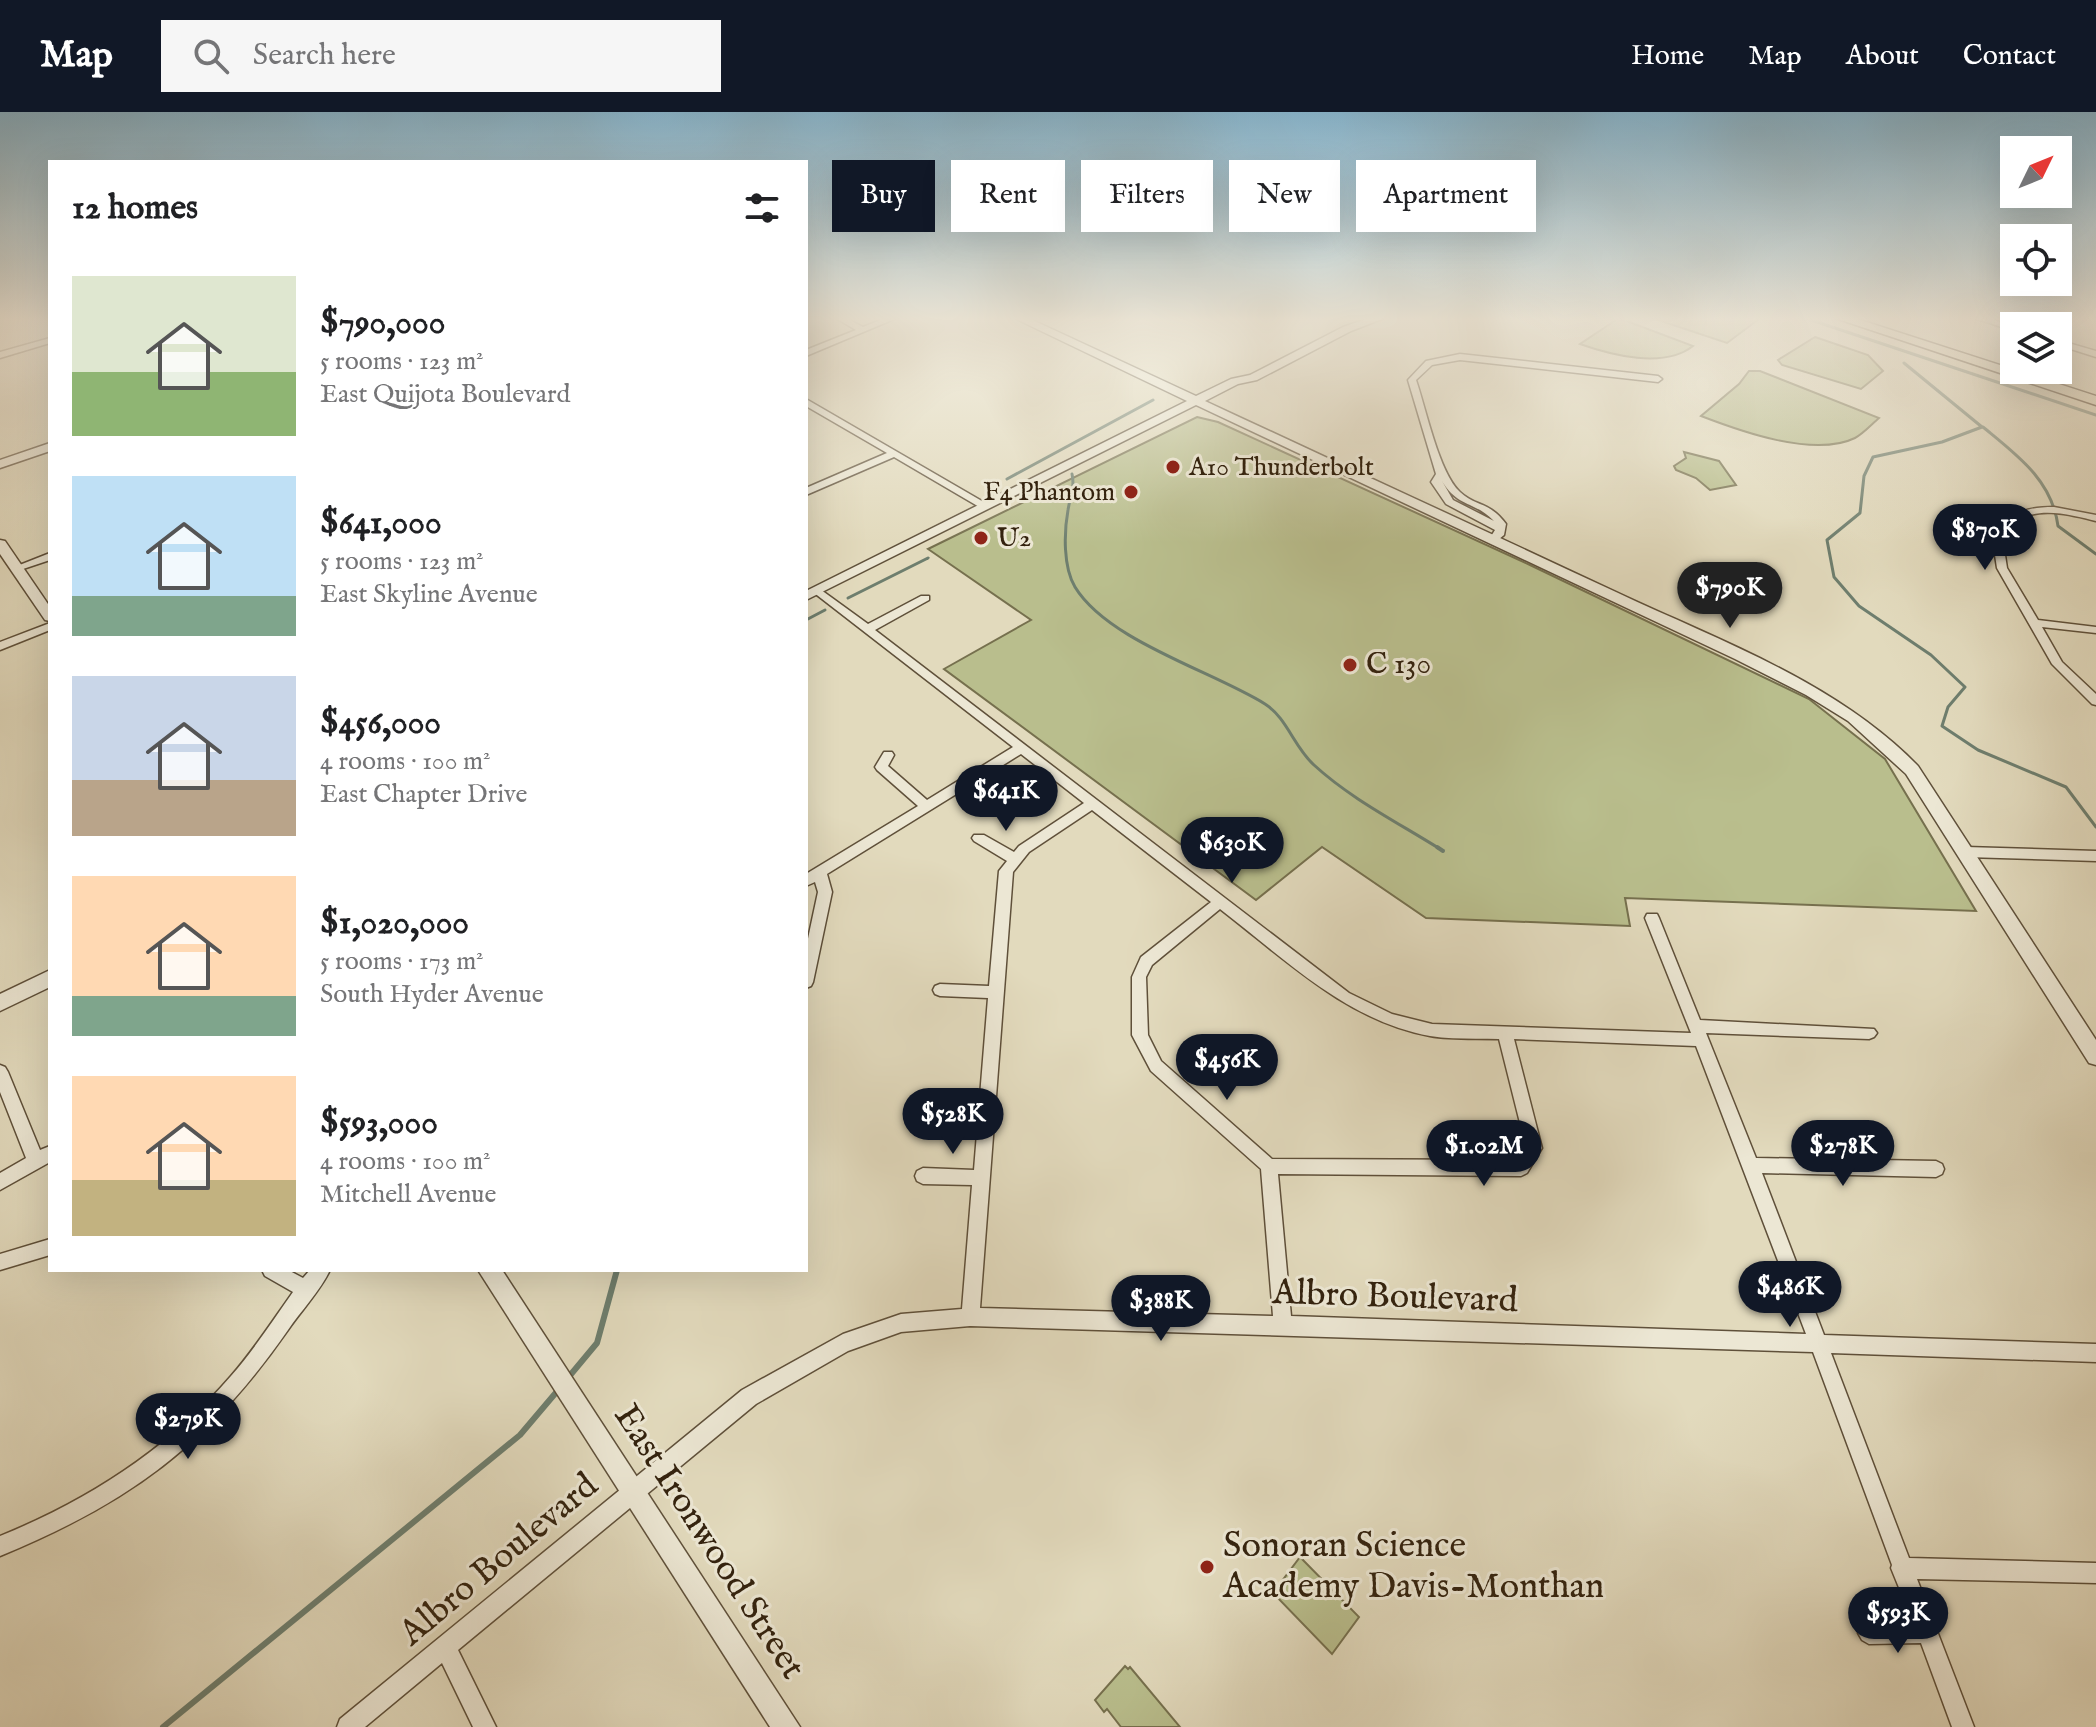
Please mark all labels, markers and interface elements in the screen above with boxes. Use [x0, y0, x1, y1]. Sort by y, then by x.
search box [161, 20, 721, 92]
text: Map [40, 32, 113, 80]
icon: search [189, 34, 233, 78]
text: Search here [253, 37, 396, 75]
text: Home [1631, 39, 1704, 74]
text: Map [1748, 39, 1802, 74]
text: About [1846, 39, 1919, 74]
text: Contact [1963, 39, 2056, 74]
north arrow [2000, 136, 2072, 208]
map controls [2000, 136, 2072, 384]
chip: Buy [832, 160, 935, 232]
chip: Rent [951, 160, 1065, 232]
chip: Filters [1081, 160, 1213, 232]
chip: New [1229, 160, 1340, 232]
chip: Apartment [1356, 160, 1536, 232]
icon: filters [740, 186, 784, 230]
text: 12 homes [72, 187, 198, 230]
button: locate [2000, 224, 2072, 296]
text: $790,000 [320, 302, 445, 345]
icon: home [136, 308, 232, 404]
button: layers [2000, 312, 2072, 384]
text: 5 rooms · 123 m² [320, 345, 484, 378]
text: East Quijota Boulevard [320, 378, 570, 411]
place label: A10 Thunderbolt [1188, 451, 1374, 484]
marker: A10 Thunderbolt [1164, 458, 1182, 476]
place label: F4 Phantom [983, 476, 1115, 509]
marker: F4 Phantom [1122, 483, 1140, 501]
text: $641,000 [320, 502, 442, 545]
pin: $870K [1929, 504, 2041, 572]
icon: home [136, 508, 232, 604]
text: $870K [1951, 513, 2019, 546]
place label: U2 [997, 522, 1031, 555]
marker: U2 [972, 529, 990, 547]
text: 5 rooms · 123 m² [320, 545, 484, 578]
pin: $790K [1674, 562, 1786, 630]
text: $790K [1695, 571, 1765, 604]
text: East Skyline Avenue [320, 578, 538, 611]
place label: C 130 [1366, 646, 1431, 684]
marker: C 130 [1341, 656, 1359, 674]
text: $456,000 [320, 702, 441, 745]
icon: home [136, 708, 232, 804]
text: 4 rooms · 100 m² [320, 745, 490, 778]
pin: $641K [950, 765, 1062, 833]
text: $641K [973, 774, 1039, 807]
text: East Chapter Drive [320, 778, 527, 811]
pin: $630K [1176, 817, 1288, 885]
text: $630K [1199, 826, 1265, 859]
text: $1,020,000 [320, 902, 469, 945]
icon: home [136, 908, 232, 1004]
text: 5 rooms · 173 m² [320, 945, 484, 978]
text: South Hyder Avenue [320, 978, 544, 1011]
pin: $456K [1171, 1034, 1283, 1102]
text: $456K [1194, 1043, 1260, 1076]
pin: $528K [897, 1088, 1009, 1156]
text: $528K [921, 1097, 985, 1130]
text: $593,000 [320, 1102, 438, 1145]
icon: home [136, 1108, 232, 1204]
pin: $1.02M [1419, 1120, 1549, 1188]
pin: $278K [1787, 1120, 1899, 1188]
text: $1.02M [1444, 1129, 1524, 1162]
text: $278K [1809, 1129, 1877, 1162]
text: 4 rooms · 100 m² [320, 1145, 490, 1178]
text: Mitchell Avenue [320, 1178, 496, 1211]
pin: $486K [1734, 1261, 1846, 1329]
street label: Albro Boulevard [1270, 1270, 1519, 1324]
text: $486K [1756, 1270, 1824, 1303]
pin: $388K [1105, 1275, 1217, 1343]
text: $388K [1129, 1284, 1193, 1317]
pin: $279K [132, 1393, 244, 1461]
street label: East Ironwood Street [603, 1396, 815, 1688]
text: $279K [154, 1402, 222, 1435]
street label: Albro Boulevard [389, 1463, 608, 1657]
place label: Sonoran Science Academy Davis-Monthan [1222, 1523, 1604, 1610]
marker: Sonoran Science Academy Davis-Monthan [1198, 1558, 1216, 1576]
pin: $593K [1842, 1587, 1954, 1655]
text: $593K [1866, 1596, 1930, 1629]

